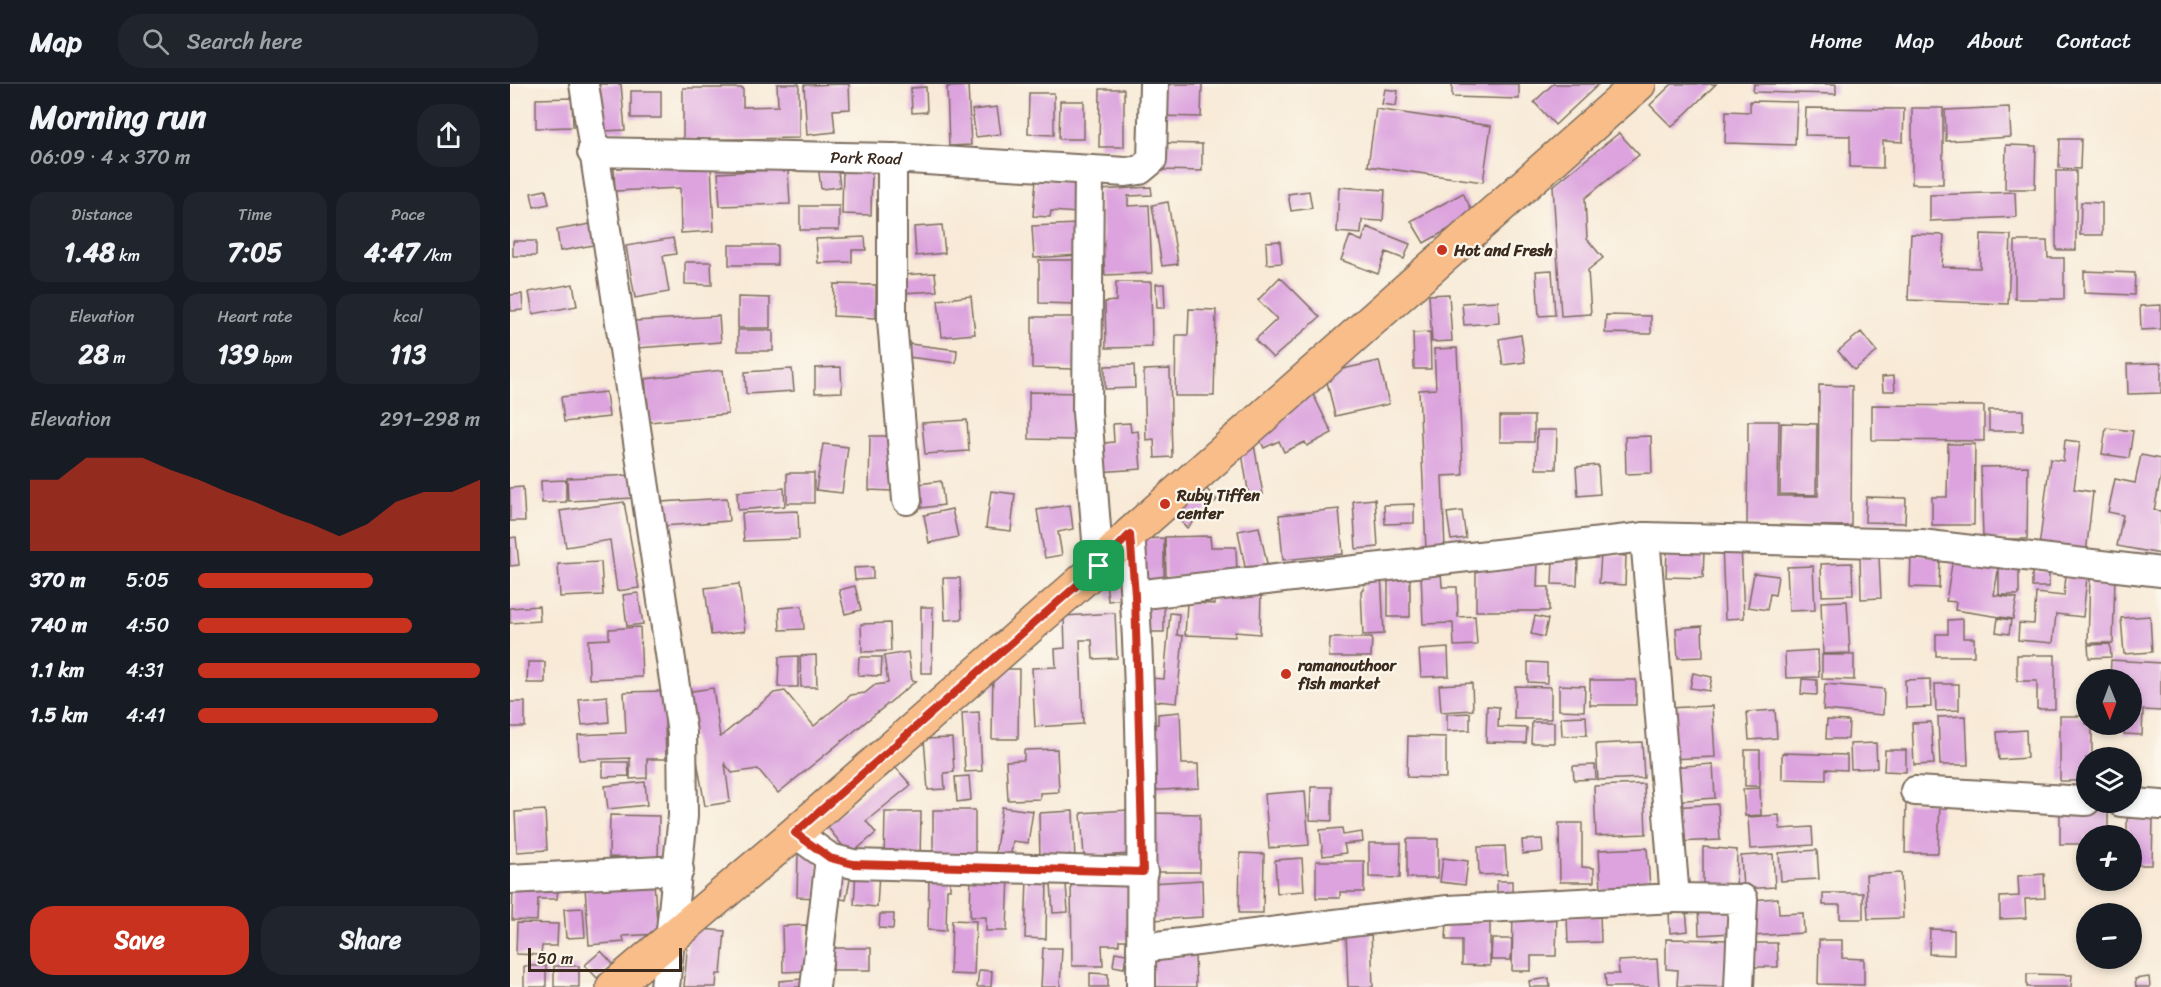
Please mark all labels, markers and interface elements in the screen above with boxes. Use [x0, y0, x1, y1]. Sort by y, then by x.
search box [118, 14, 538, 68]
text: Map [30, 17, 82, 66]
text: Search here [187, 22, 303, 61]
text: Home [1810, 22, 1862, 60]
text: Map [1895, 22, 1934, 60]
text: About [1967, 22, 2024, 60]
text: Contact [2057, 22, 2131, 60]
icon: search [139, 25, 172, 58]
text: Morning run [30, 88, 206, 146]
button: share [417, 104, 480, 167]
text: 06:09 · 4 × 370 m [30, 140, 190, 175]
street label: Park Road [830, 143, 904, 174]
text: Distance [72, 200, 132, 229]
text: Time [238, 200, 272, 229]
text: Pace [391, 200, 425, 229]
text: 1.48 [64, 229, 115, 275]
text: 7:05 [227, 229, 283, 275]
text: 4:47 [364, 229, 419, 275]
place label: Hot and Fresh [1453, 236, 1553, 265]
text: km [115, 241, 140, 270]
text: /km [419, 241, 452, 270]
marker: Hot and Fresh [1435, 243, 1449, 257]
text: Elevation [70, 302, 134, 331]
text: Heart rate [217, 302, 293, 331]
text: kcal [393, 302, 423, 331]
text: 28 [78, 331, 109, 377]
text: 139 [217, 331, 259, 377]
text: 113 [390, 331, 426, 377]
text: m [109, 343, 126, 372]
text: bpm [259, 343, 293, 372]
text: Elevation [30, 402, 111, 437]
text: 291–298 m [380, 402, 480, 437]
place label: Ruby Tiffen center [1176, 481, 1260, 528]
marker: Ruby Tiffen center [1158, 497, 1172, 511]
pin [1073, 540, 1124, 591]
icon: arrive [1082, 549, 1115, 582]
text: 370 m [30, 563, 86, 598]
text: 5:05 [126, 563, 169, 598]
text: 740 m [30, 608, 87, 643]
text: 4:50 [126, 608, 169, 643]
place label: ramanouthoor fish market [1297, 651, 1398, 698]
text: 1.1 km [30, 653, 84, 688]
text: 4:31 [126, 653, 164, 688]
marker: ramanouthoor fish market [1279, 667, 1293, 681]
north arrow [2076, 669, 2142, 735]
map controls [2076, 669, 2142, 969]
text: 1.5 km [30, 698, 88, 733]
text: 4:41 [126, 698, 166, 733]
button: layers [2076, 747, 2142, 813]
button: + [2076, 825, 2142, 891]
button: − [2076, 903, 2142, 969]
button: Save [30, 906, 249, 975]
button: Share [261, 906, 480, 975]
text: 50 m [537, 944, 573, 973]
scale bar [528, 945, 682, 972]

